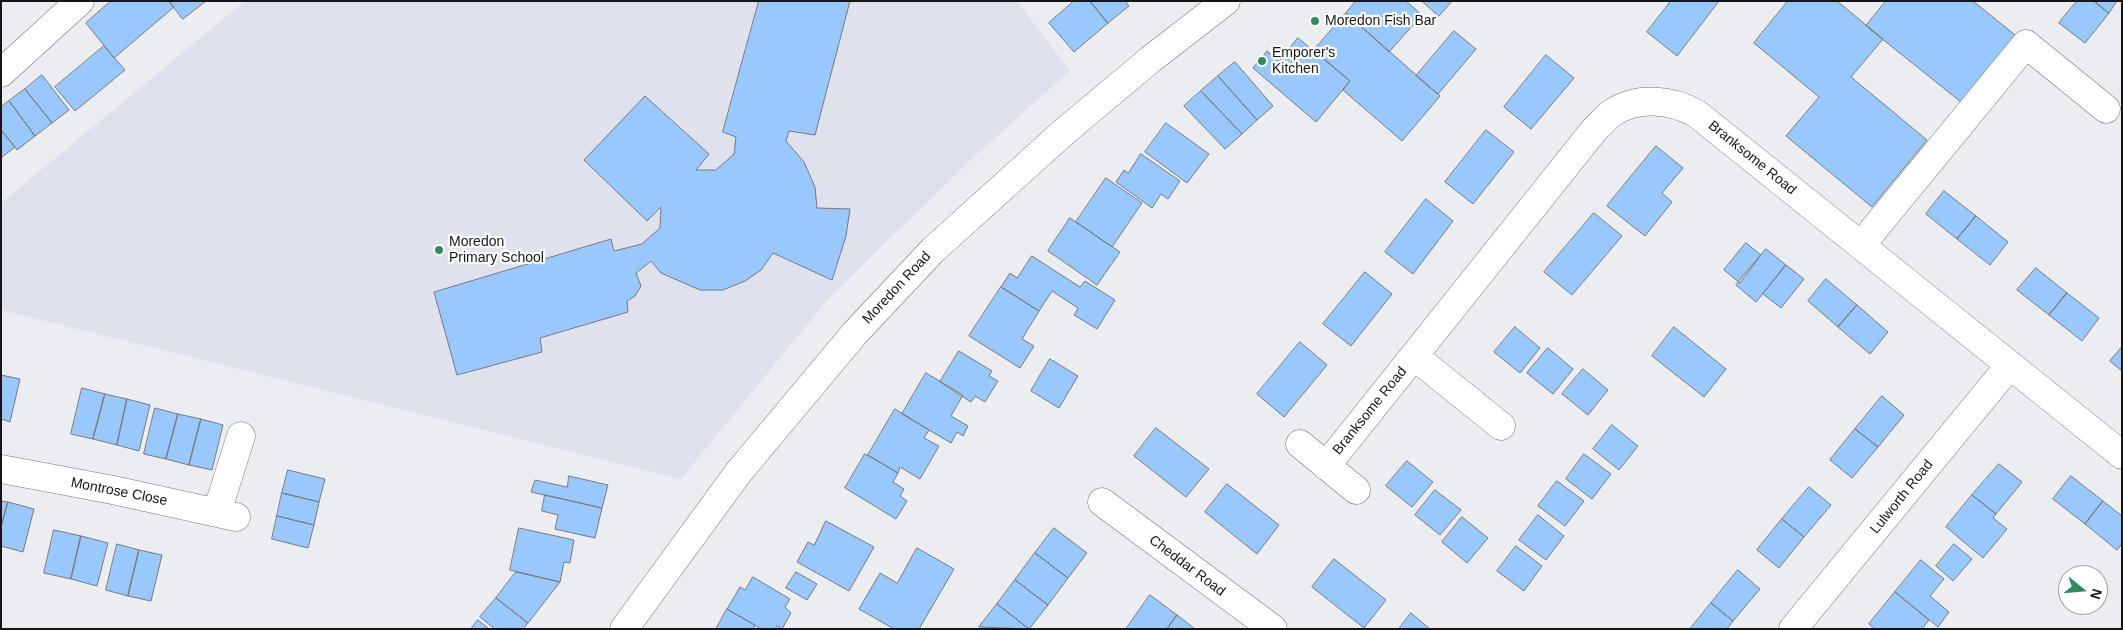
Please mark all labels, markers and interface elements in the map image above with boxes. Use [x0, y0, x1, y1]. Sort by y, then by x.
place label: Moredon Fish Bar [1325, 13, 1436, 29]
marker: Moredon Fish Bar [1309, 15, 1321, 27]
place label: Emporer's Kitchen [1272, 45, 1335, 78]
marker: Emporer's Kitchen [1256, 55, 1268, 67]
street label: Branksome Road [1705, 117, 1799, 199]
place label: Moredon Primary School [449, 234, 544, 266]
marker: Moredon Primary School [433, 244, 445, 256]
street label: Moredon Road [859, 248, 935, 328]
street label: Branksome Road [1329, 364, 1411, 458]
street label: Lulworth Road [1867, 457, 1937, 537]
street label: Montrose Close [69, 474, 169, 510]
street label: Cheddar Road [1146, 532, 1228, 600]
north arrow [2058, 565, 2108, 615]
text: N [2087, 587, 2106, 601]

